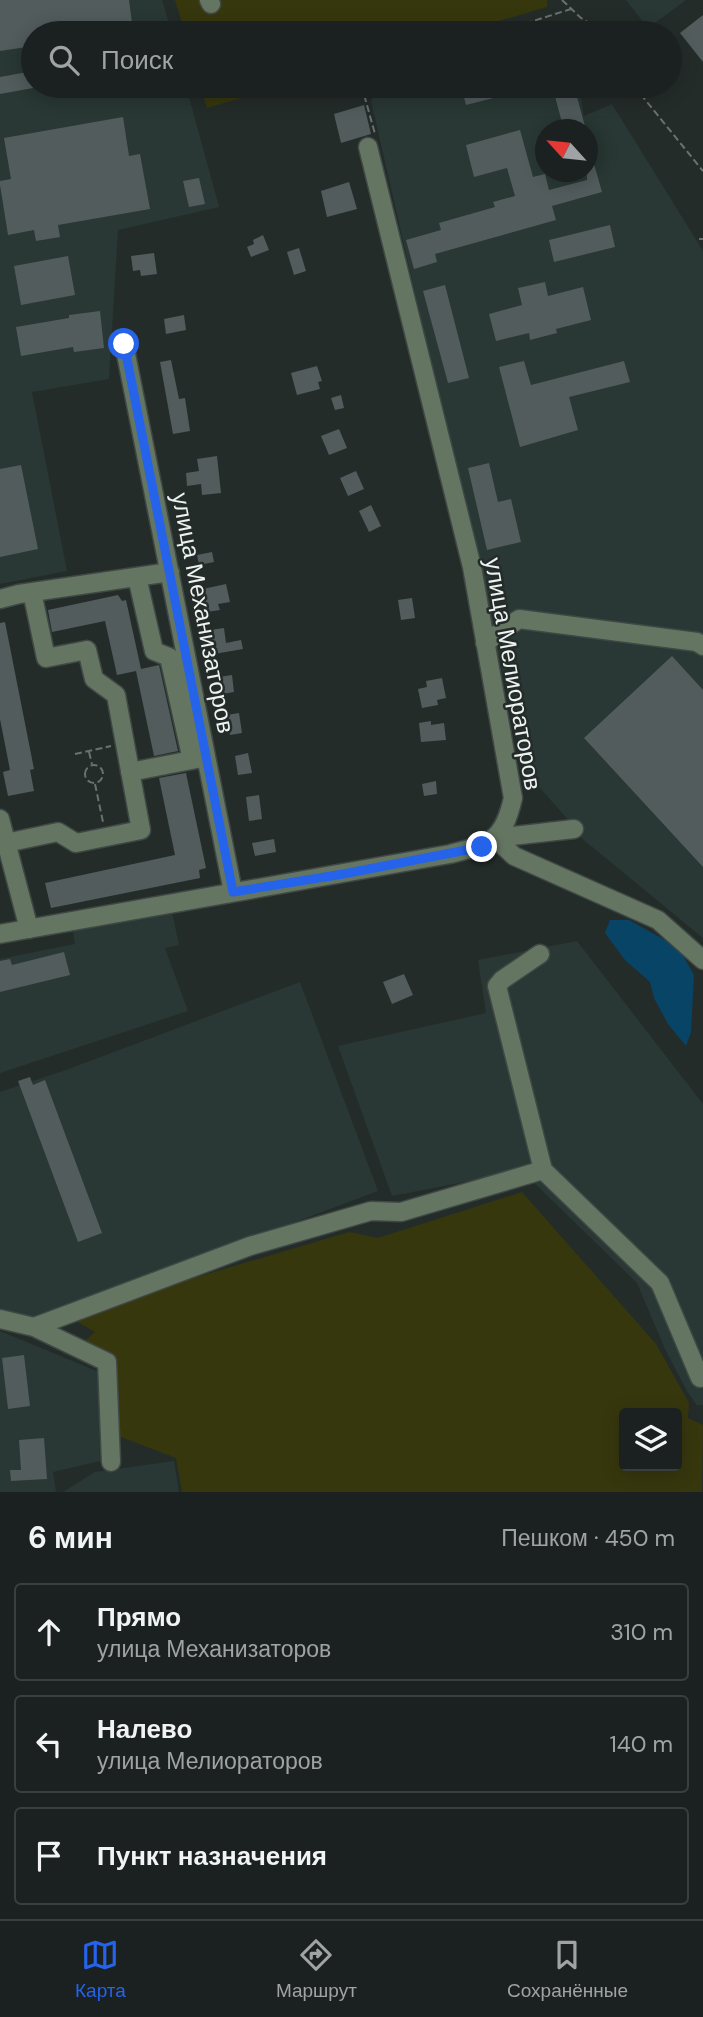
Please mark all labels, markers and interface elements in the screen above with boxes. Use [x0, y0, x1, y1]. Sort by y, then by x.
search box [21, 21, 682, 98]
icon: search [45, 41, 83, 79]
text: Поиск [101, 43, 173, 77]
north arrow [535, 119, 598, 182]
route start [108, 328, 139, 359]
street label: улица Механизаторов [165, 490, 242, 736]
street label: улица Мелиораторов [478, 555, 549, 793]
route end [466, 831, 497, 862]
map controls [619, 1408, 682, 1471]
button: layers [619, 1408, 682, 1471]
text: 6 мин [28, 1518, 113, 1557]
text: Пешком · 450 m [501, 1523, 675, 1553]
text: Прямо [97, 1600, 181, 1634]
icon: ahead [30, 1613, 68, 1651]
text: 310 m [610, 1617, 673, 1647]
text: улица Механизаторов [97, 1634, 331, 1664]
text: Налево [97, 1712, 192, 1746]
icon: left [30, 1725, 68, 1763]
text: 140 m [610, 1729, 673, 1759]
text: улица Мелиораторов [97, 1746, 323, 1776]
icon: arrive [30, 1837, 68, 1875]
text: Пункт назначения [97, 1839, 327, 1873]
tab: Карта [75, 1936, 126, 2003]
tab: Маршрут [276, 1936, 357, 2003]
tab: Сохранённые [507, 1936, 628, 2003]

